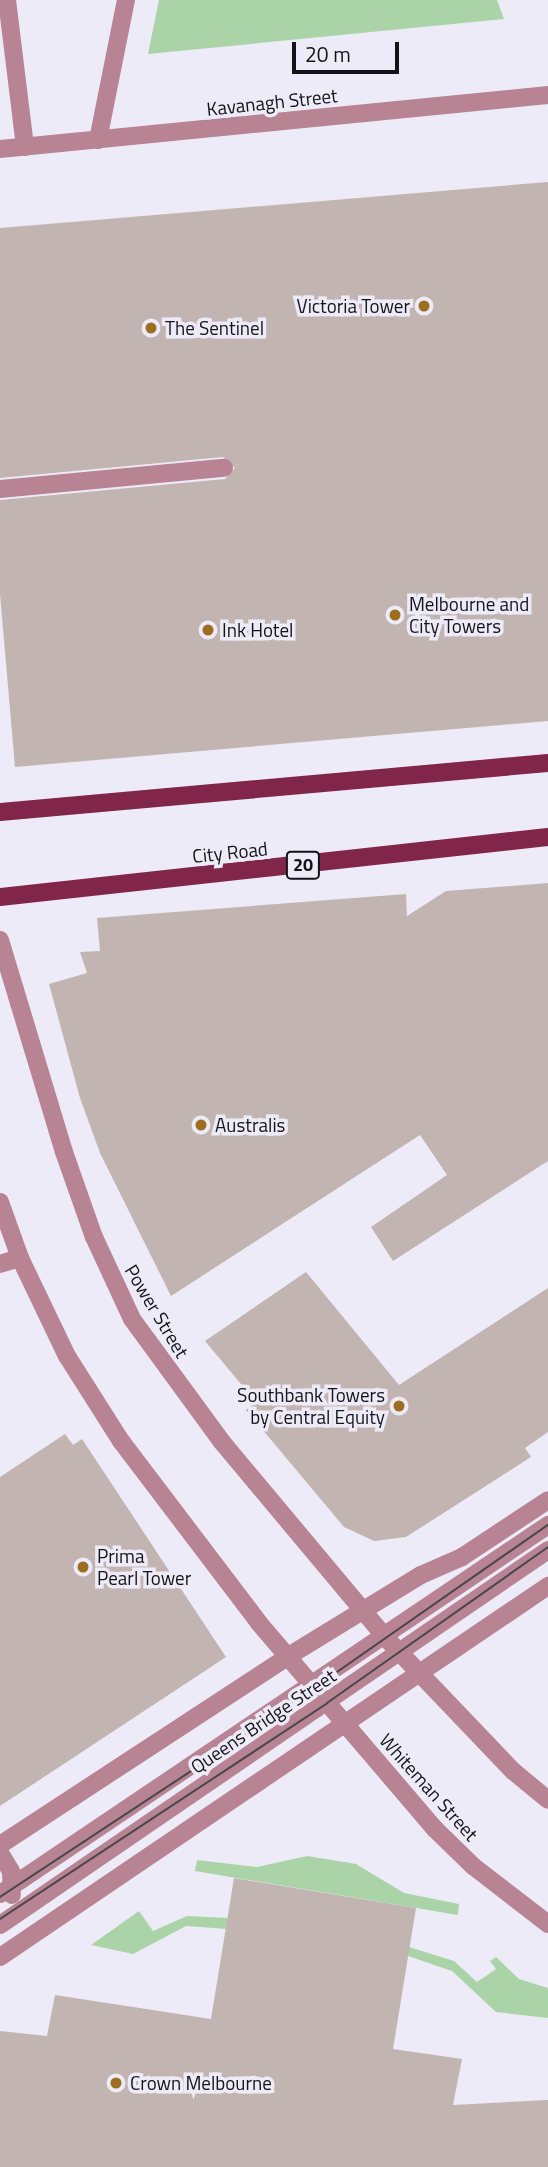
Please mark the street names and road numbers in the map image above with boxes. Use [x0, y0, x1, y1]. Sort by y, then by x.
street label: Kavanagh Street [205, 84, 339, 120]
street label: City Road [191, 837, 269, 867]
road number: 20 [286, 850, 320, 880]
street label: Power Street [120, 1260, 194, 1362]
street label: Queens Bridge Street [186, 1664, 340, 1778]
street label: Whiteman Street [375, 1729, 483, 1845]

